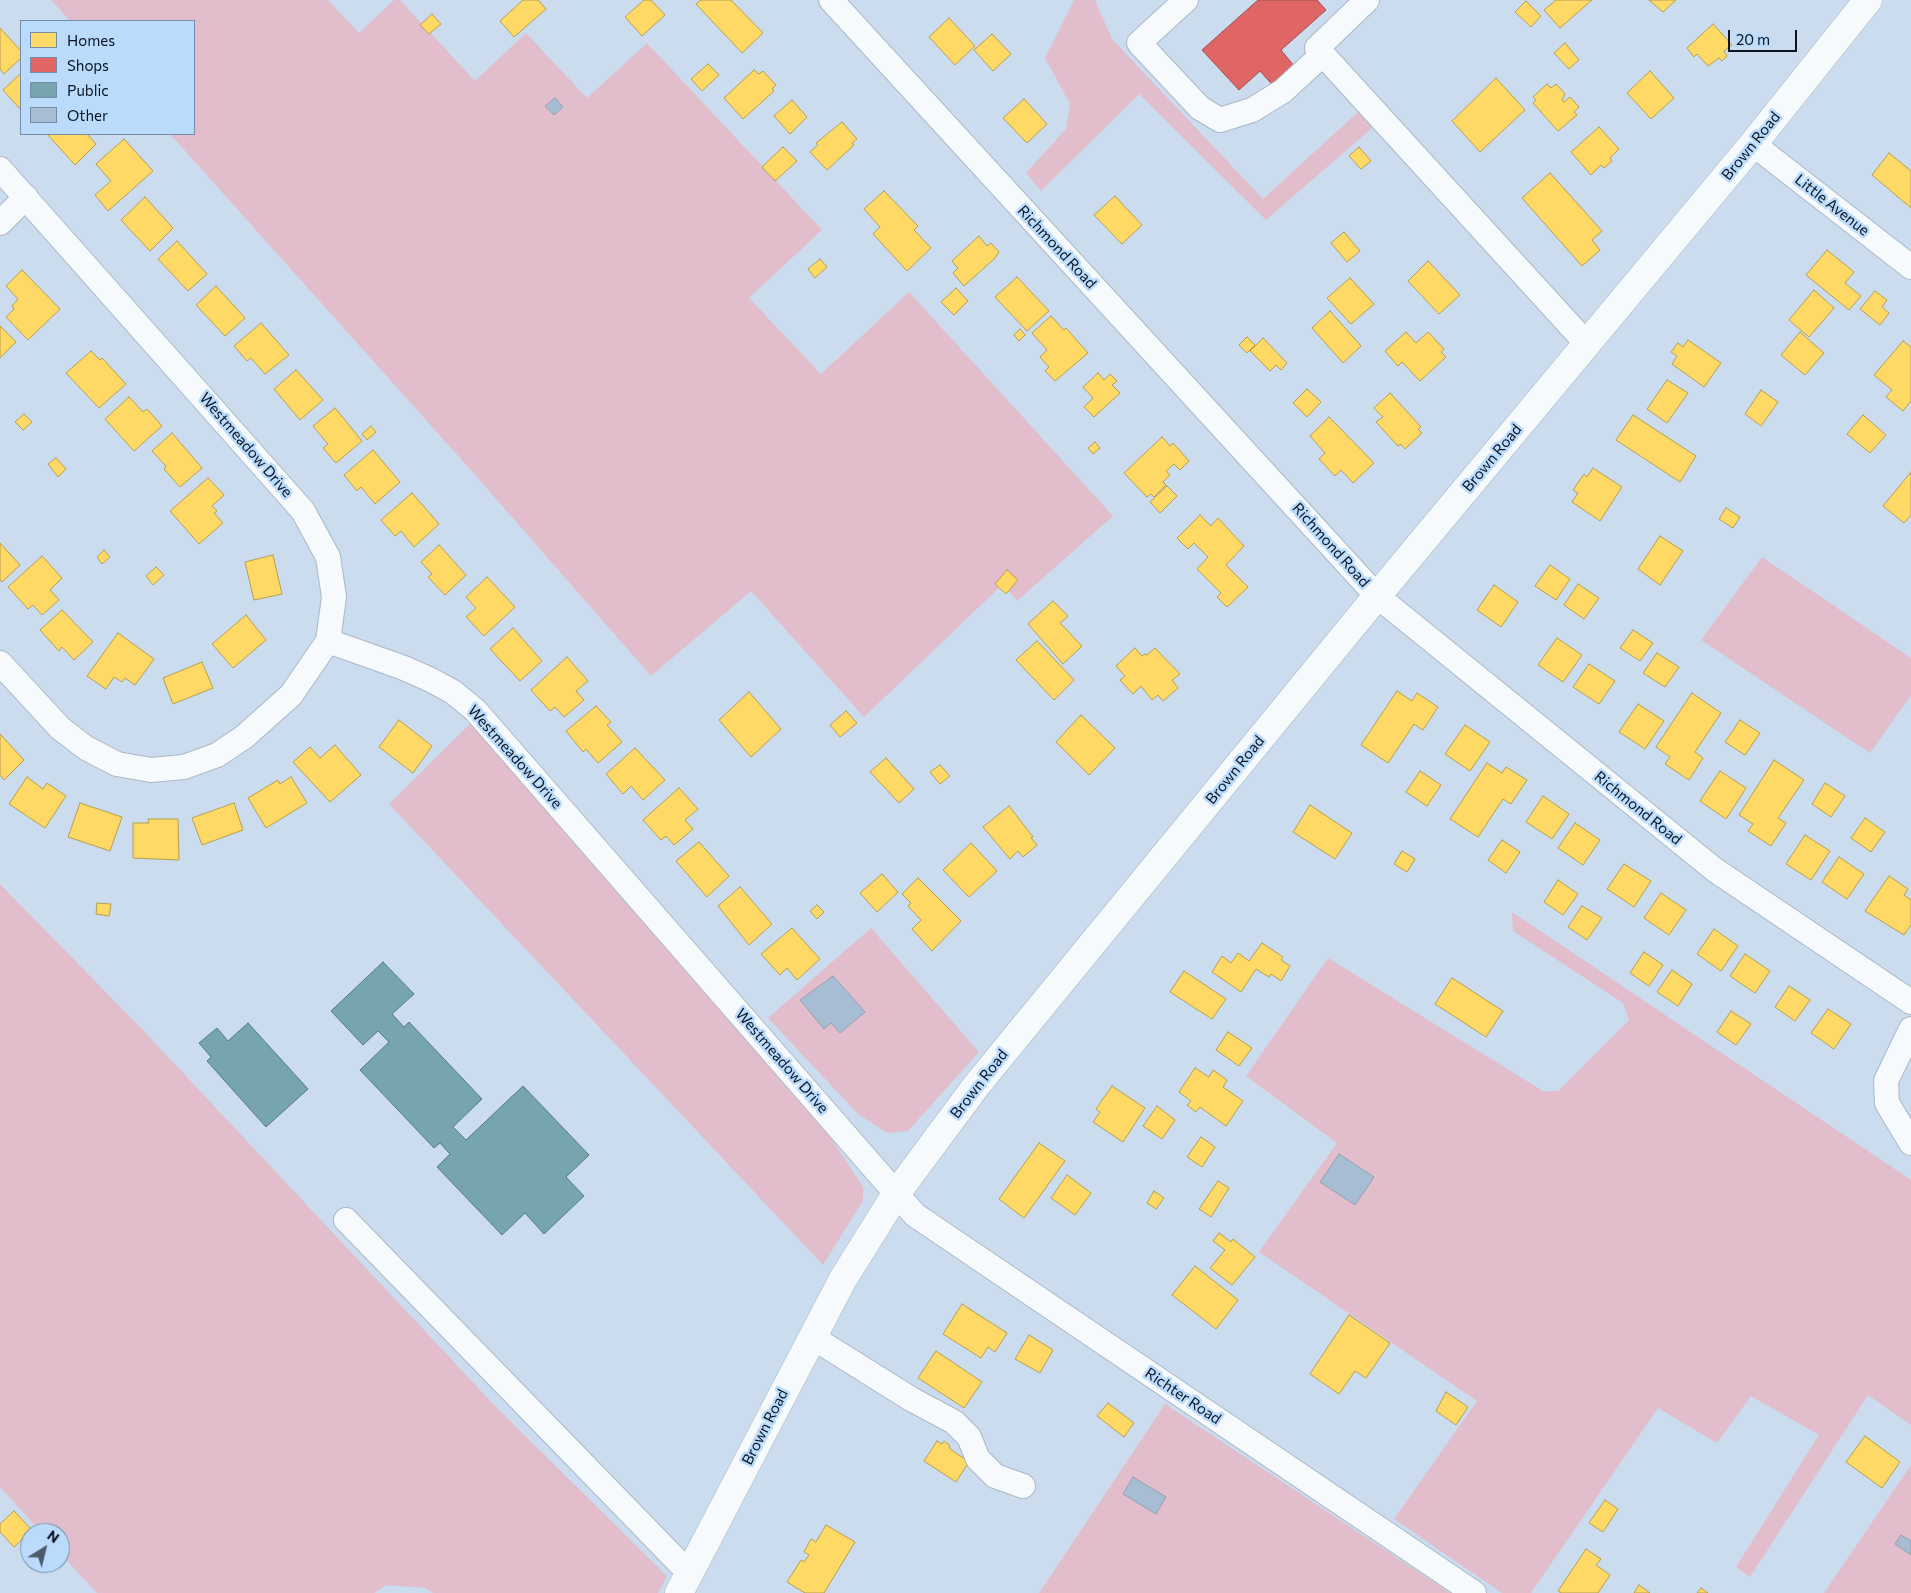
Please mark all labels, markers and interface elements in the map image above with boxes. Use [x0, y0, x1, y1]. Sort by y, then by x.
legend [20, 20, 195, 135]
scale bar [1731, 20, 1800, 52]
text: 20 m [1736, 30, 1770, 48]
text: Homes [67, 31, 115, 49]
text: Shops [67, 56, 109, 74]
text: Public [67, 81, 109, 99]
text: Other [67, 106, 108, 124]
street label: Brown Road [1718, 108, 1784, 184]
street label: Little Avenue [1791, 170, 1873, 240]
street label: Richmond Road [1014, 202, 1100, 292]
street label: Westmeadow Drive [196, 389, 296, 501]
street label: Brown Road [1459, 421, 1525, 495]
street label: Richmond Road [1288, 499, 1374, 591]
street label: Westmeadow Drive [464, 702, 566, 812]
street label: Brown Road [1202, 732, 1268, 808]
street label: Richmond Road [1591, 767, 1685, 849]
street label: Westmeadow Drive [732, 1005, 832, 1117]
street label: Brown Road [946, 1046, 1012, 1122]
street label: Richter Road [1142, 1364, 1224, 1428]
street label: Brown Road [738, 1386, 792, 1468]
north arrow [20, 1523, 70, 1573]
text: N [44, 1526, 63, 1546]

